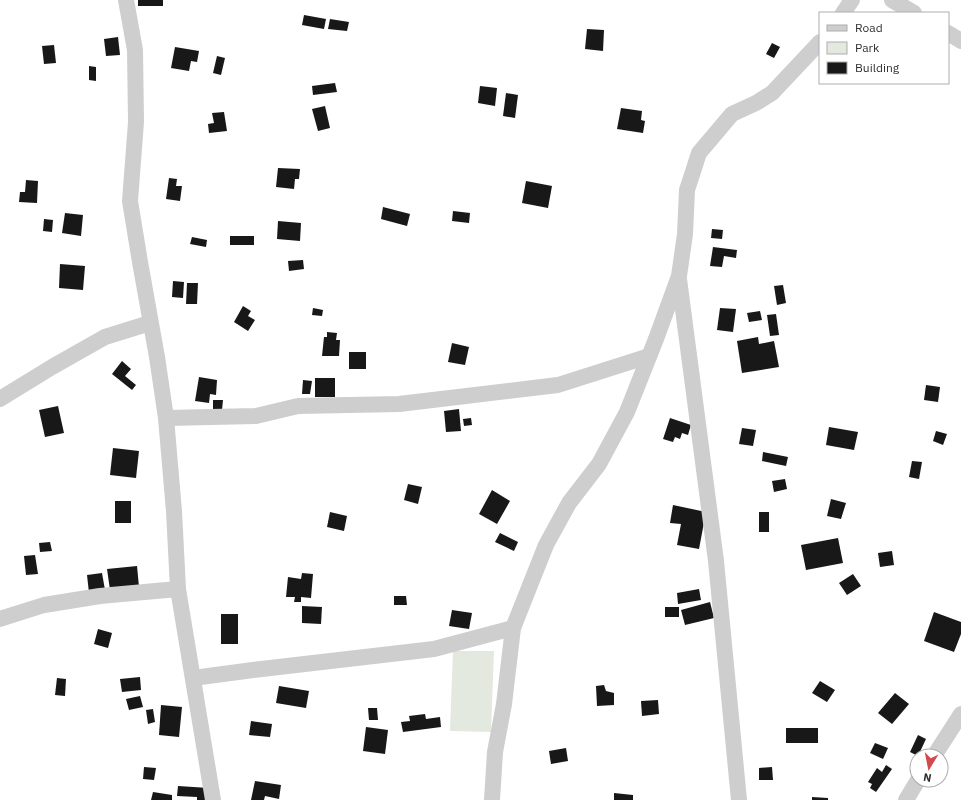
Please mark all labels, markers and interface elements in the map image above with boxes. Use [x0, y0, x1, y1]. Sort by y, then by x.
legend [819, 12, 949, 84]
text: Road [855, 20, 883, 35]
text: Park [855, 40, 880, 55]
text: Building [855, 60, 900, 75]
north arrow [909, 748, 949, 788]
text: N [922, 770, 932, 785]

